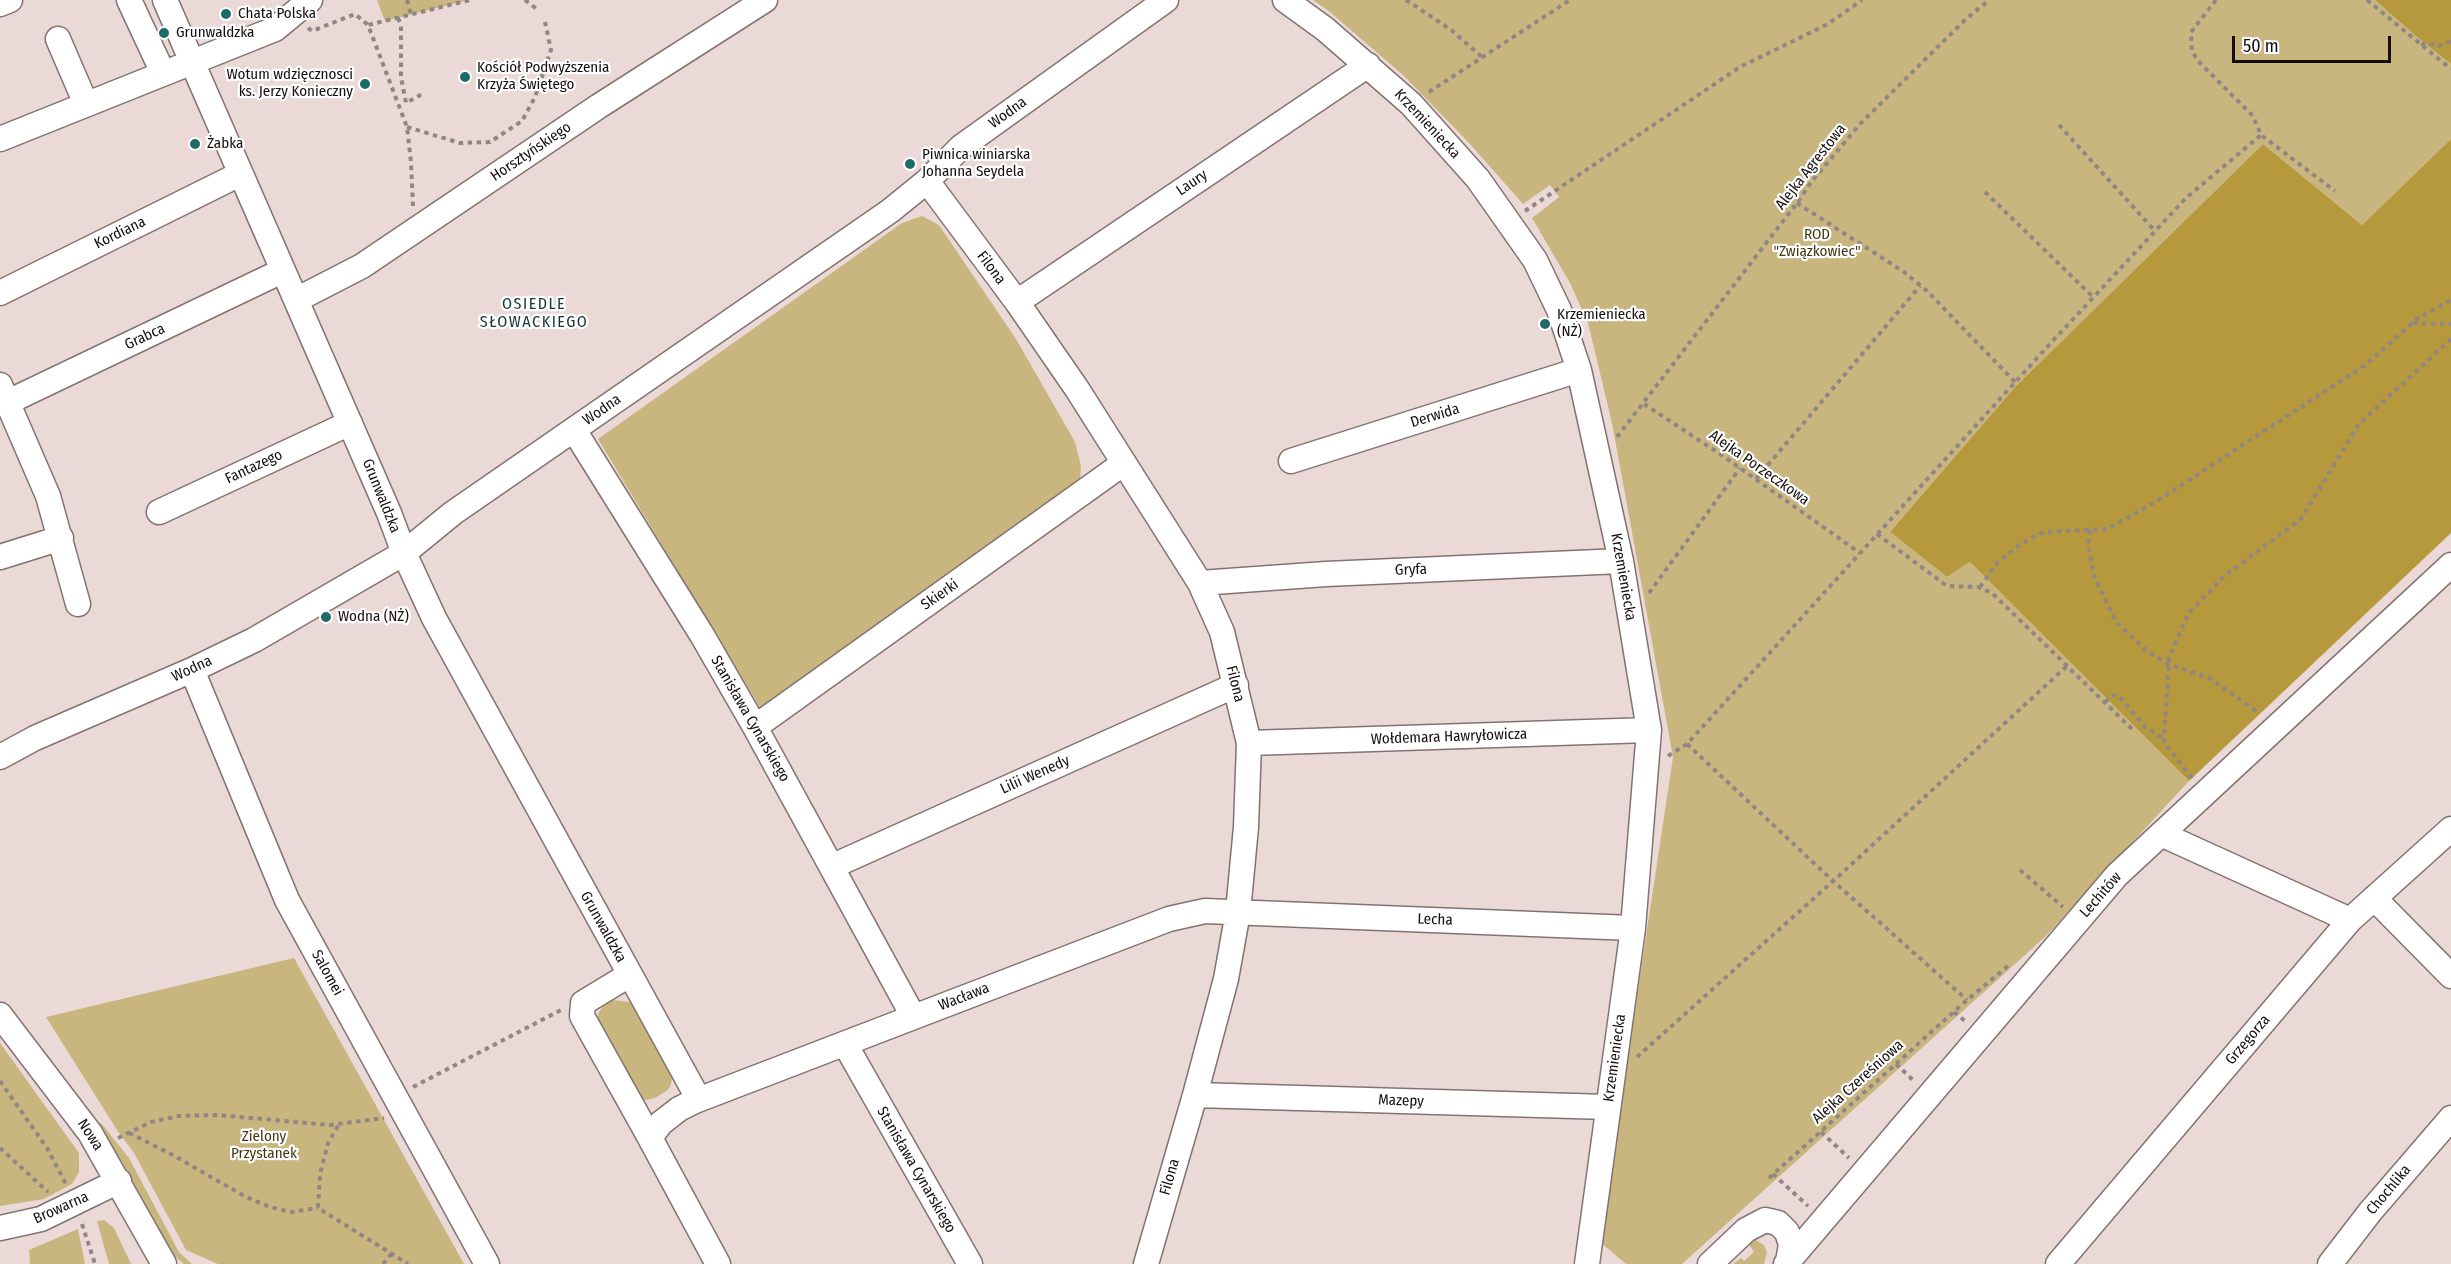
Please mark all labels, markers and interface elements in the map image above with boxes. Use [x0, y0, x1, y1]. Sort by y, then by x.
place label: Chata Polska [238, 5, 316, 23]
marker: Chata Polska [219, 7, 233, 21]
place label: Grunwaldzka [176, 24, 254, 42]
scale bar [2235, 24, 2394, 62]
marker: Grunwaldzka [157, 26, 171, 40]
text: 50 m [2243, 35, 2279, 57]
place label: Kościół Podwyższenia Krzyża Świętego [477, 59, 609, 94]
place label: Wotum wdzięcznosci ks. Jerzy Konieczny [226, 66, 353, 101]
marker: Kościół Podwyższenia Krzyża Świętego [458, 70, 472, 84]
marker: Wotum wdzięcznosci ks. Jerzy Konieczny [358, 77, 372, 91]
street label: Krzemieniecka [1390, 85, 1464, 163]
street label: Wodna [986, 93, 1030, 133]
street label: Horsztyńskiego [487, 119, 575, 185]
street label: Alejka Agrestowa [1772, 121, 1850, 213]
place label: Żabka [207, 135, 243, 153]
marker: Żabka [188, 137, 202, 151]
place label: Piwnica winiarska Johanna Seydela [922, 146, 1030, 181]
marker: Piwnica winiarska Johanna Seydela [903, 157, 917, 171]
street label: Laury [1173, 166, 1211, 200]
street label: Kordiana [91, 213, 149, 253]
park label: ROD "Związkowiec" [1773, 226, 1861, 261]
street label: Filona [973, 248, 1009, 288]
district label: OSIEDLE SŁOWACKIEGO [480, 295, 588, 333]
place label: Krzemieniecka (NŻ) [1557, 306, 1646, 341]
marker: Krzemieniecka (NŻ) [1538, 317, 1552, 331]
street label: Grabca [122, 320, 168, 354]
street label: Wodna [580, 391, 624, 429]
street label: Derwida [1408, 400, 1462, 432]
street label: Alejka Porzeczkowa [1705, 427, 1813, 509]
street label: Fantazego [223, 446, 285, 488]
street label: Grunwaldzka [358, 456, 404, 536]
street label: Krzemieniecka [1606, 532, 1640, 622]
street label: Gryfa [1395, 560, 1427, 580]
street label: Skierki [918, 576, 962, 614]
place label: Wodna (NŻ) [338, 608, 409, 626]
marker: Wodna (NŻ) [319, 610, 333, 624]
street label: Wodna [169, 652, 215, 686]
street label: Stanisława Cynarskiego [707, 653, 793, 785]
street label: Filona [1222, 664, 1248, 704]
street label: Wołdemara Hawryłowicza [1371, 725, 1527, 749]
street label: Lilii Wenedy [998, 752, 1072, 798]
street label: Lechitów [2076, 869, 2126, 921]
street label: Grunwaldzka [576, 888, 630, 966]
street label: Lecha [1417, 910, 1453, 930]
street label: Salomei [307, 947, 347, 999]
street label: Wacława [936, 979, 992, 1015]
street label: Grzegorza [2222, 1011, 2274, 1069]
street label: Krzemieniecka [1600, 1013, 1630, 1103]
street label: Alejka Czereśniowa [1809, 1036, 1907, 1128]
street label: Mazepy [1378, 1091, 1424, 1111]
street label: Stanisława Cynarskiego [873, 1104, 959, 1236]
street label: Nowa [73, 1116, 107, 1154]
park label: Zielony Przystanek [231, 1128, 297, 1163]
street label: Filona [1156, 1157, 1184, 1197]
street label: Chochlika [2363, 1161, 2415, 1219]
street label: Browarna [31, 1188, 91, 1228]

